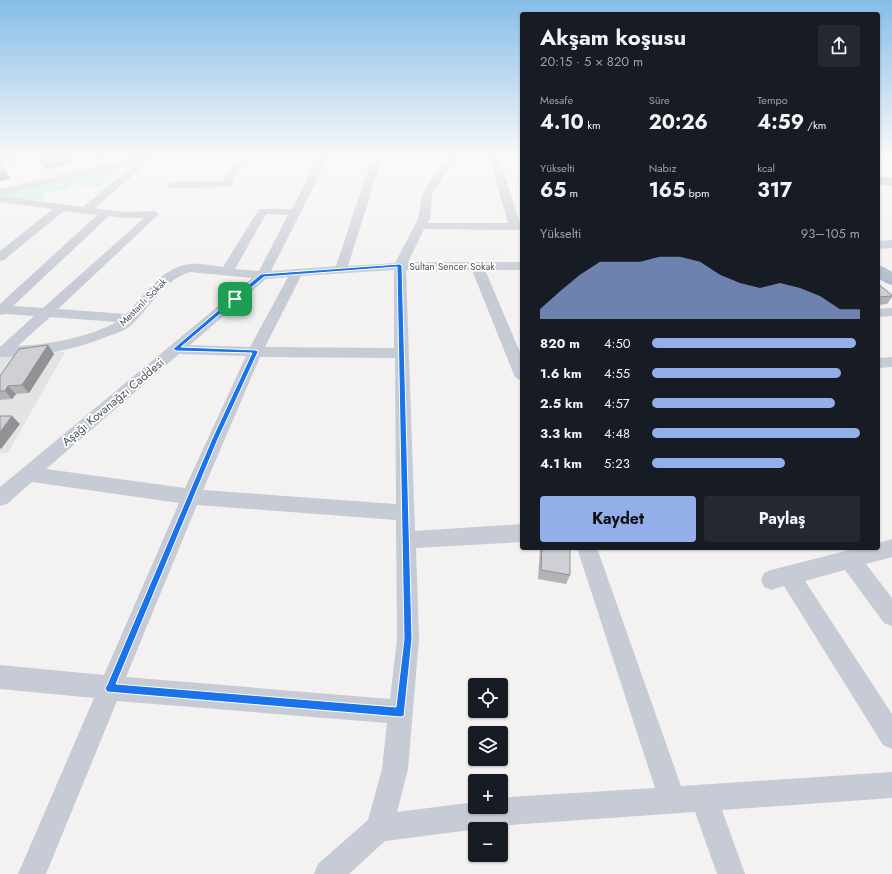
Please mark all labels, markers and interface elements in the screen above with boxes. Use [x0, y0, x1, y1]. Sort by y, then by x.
text: Akşam koşusu [540, 21, 686, 53]
button: share [818, 25, 860, 67]
text: 20:15 · 5 × 820 m [540, 52, 643, 71]
text: Mesafe [540, 92, 573, 108]
text: Süre [649, 92, 670, 108]
text: Tempo [757, 92, 788, 108]
text: 4.10 [540, 108, 584, 137]
text: 20:26 [649, 108, 708, 137]
text: 4:59 [757, 108, 804, 137]
text: km [584, 117, 601, 133]
text: /km [804, 117, 826, 133]
text: Yükselti [540, 160, 575, 176]
text: Nabız [649, 160, 677, 176]
text: kcal [757, 160, 775, 176]
text: 65 [540, 176, 566, 205]
text: 165 [649, 176, 685, 205]
text: 317 [757, 176, 792, 205]
text: m [566, 185, 578, 201]
text: bpm [685, 185, 710, 201]
text: Yükselti [540, 224, 581, 243]
text: 93–105 m [801, 224, 860, 243]
street label: Sultan Sencer Sokak [409, 259, 495, 274]
street label: Mestanlı Sokak [116, 274, 171, 329]
pin [218, 282, 252, 316]
icon: arrive [224, 288, 246, 310]
text: 820 m [540, 334, 580, 353]
text: 4:50 [604, 334, 631, 353]
street label: Aşağı Kovanağzı Caddesi [58, 354, 168, 450]
text: 1.6 km [540, 364, 582, 383]
text: 4:55 [604, 364, 630, 383]
text: 2.5 km [540, 394, 583, 413]
text: 4:57 [604, 394, 630, 413]
text: 3.3 km [540, 424, 582, 443]
text: 4:48 [604, 424, 630, 443]
text: 4.1 km [540, 454, 582, 473]
text: 5:23 [604, 454, 630, 473]
button: Kaydet [540, 496, 696, 542]
button: Paylaş [704, 496, 860, 542]
map controls [468, 678, 508, 862]
button: locate [468, 678, 508, 718]
button: layers [468, 726, 508, 766]
button: + [468, 774, 508, 814]
button: − [468, 822, 508, 862]

